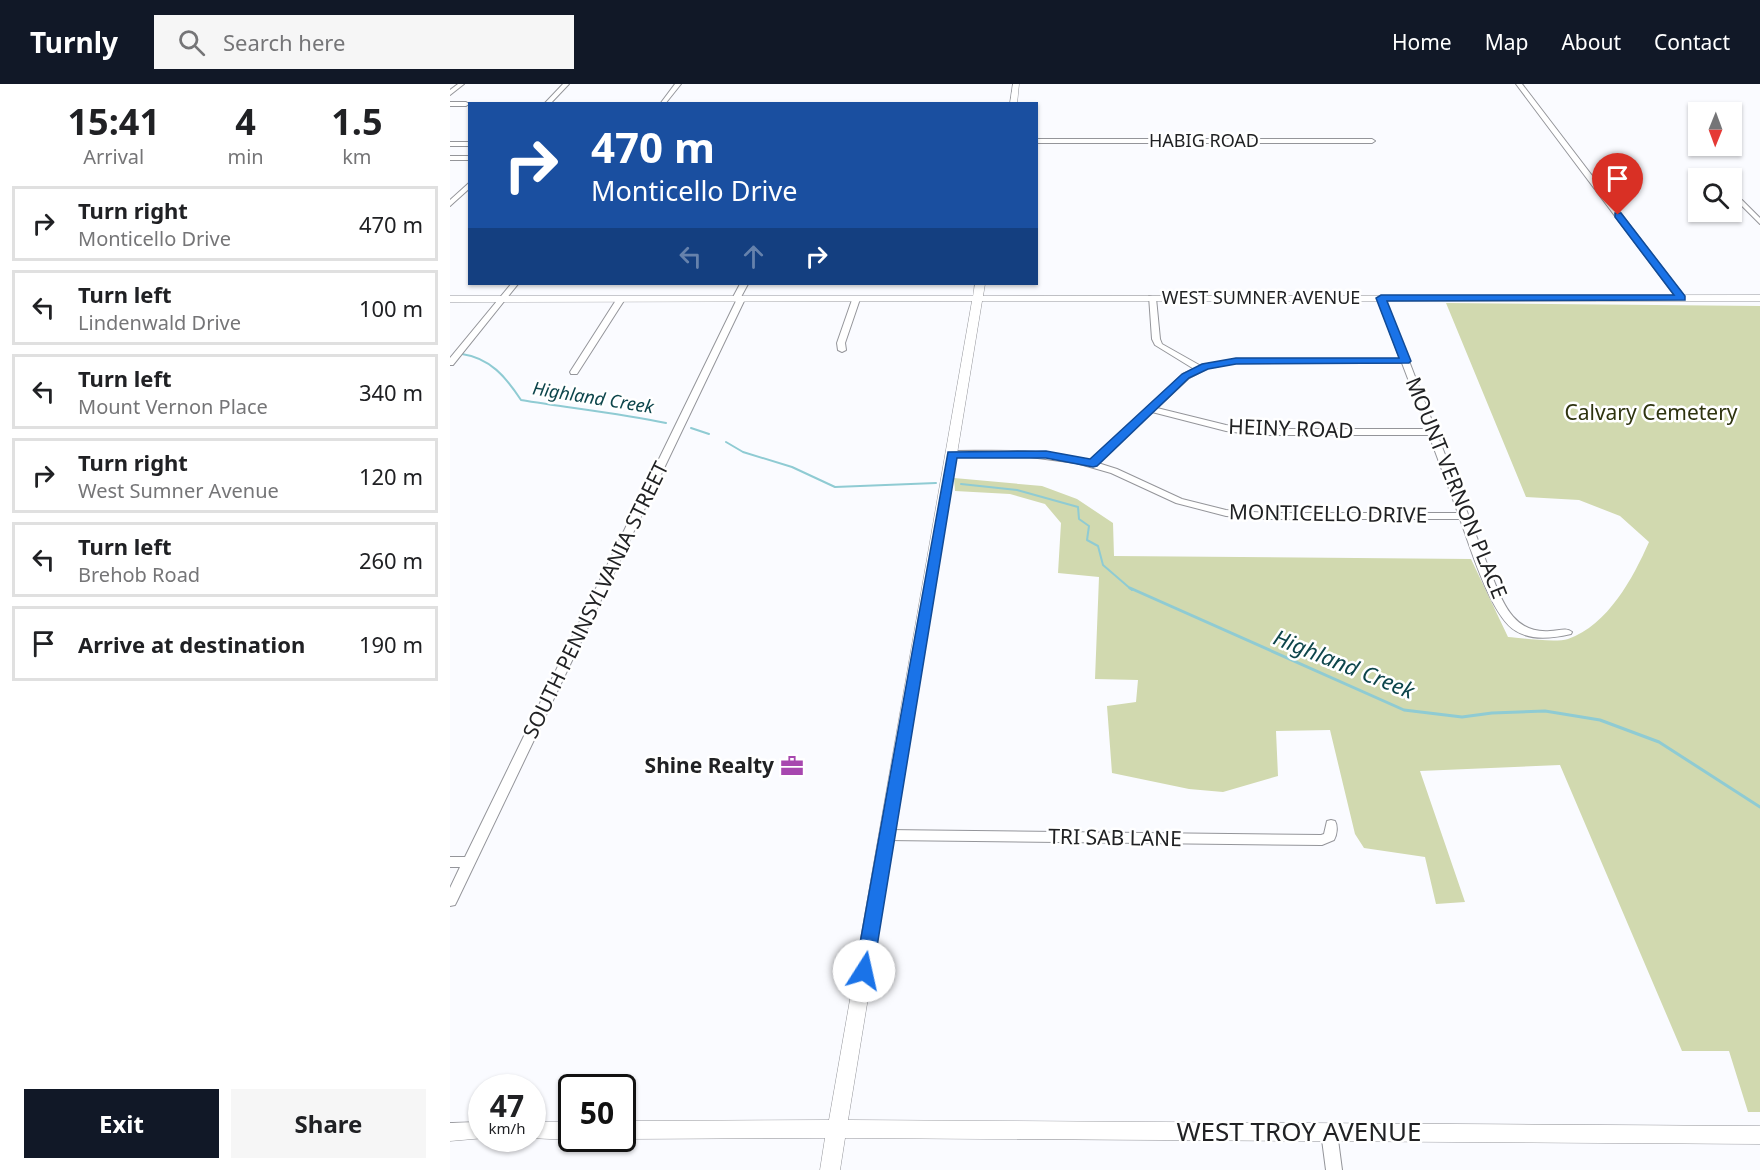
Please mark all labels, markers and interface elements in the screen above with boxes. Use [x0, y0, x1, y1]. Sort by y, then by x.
search box [154, 15, 574, 69]
text: Turnly [30, 23, 118, 61]
icon: search [175, 26, 208, 59]
text: Search here [223, 27, 345, 57]
text: Home [1392, 28, 1452, 56]
text: Map [1485, 28, 1528, 56]
text: About [1561, 28, 1621, 56]
text: Contact [1654, 28, 1730, 56]
text: 15:41 [67, 97, 160, 146]
text: 4 [235, 97, 256, 146]
text: 1.5 [331, 97, 382, 146]
north arrow [1688, 102, 1742, 156]
map controls [1688, 102, 1742, 222]
text: 470 m [591, 118, 715, 175]
icon: right [492, 126, 570, 204]
street label: HABIG ROAD [1149, 128, 1259, 152]
text: Arrival [83, 143, 144, 170]
text: min [227, 143, 264, 170]
text: km [342, 143, 372, 170]
pin [1592, 153, 1643, 215]
icon: arrive [1601, 162, 1634, 195]
button: search [1688, 168, 1742, 222]
text: Monticello Drive [591, 172, 797, 209]
text: Turn right [78, 195, 188, 225]
icon: right [27, 207, 60, 240]
text: 470 m [359, 209, 423, 239]
text: Monticello Drive [78, 225, 231, 252]
icon: left [674, 240, 707, 273]
icon: ahead [737, 240, 770, 273]
icon: right [800, 240, 833, 273]
text: Turn left [78, 279, 172, 309]
street label: WEST SUMNER AVENUE [1162, 285, 1360, 309]
icon: left [27, 291, 60, 324]
text: 100 m [359, 293, 423, 323]
text: Lindenwald Drive [78, 309, 241, 336]
text: Turn left [78, 363, 172, 393]
street label: MOUNT VERNON PLACE [1400, 373, 1514, 603]
icon: left [27, 375, 60, 408]
water label: Highland Creek [531, 376, 657, 419]
text: 340 m [359, 377, 423, 407]
text: Mount Vernon Place [78, 393, 268, 420]
park label: Calvary Cemetery [1564, 398, 1738, 426]
street label: HEINY ROAD [1228, 412, 1354, 444]
text: Turn right [78, 447, 188, 477]
street label: SOUTH PENNSYLVANIA STREET [516, 456, 675, 743]
icon: right [27, 459, 60, 492]
text: 120 m [359, 461, 423, 491]
text: West Sumner Avenue [78, 477, 279, 504]
street label: MONTICELLO DRIVE [1229, 497, 1427, 529]
text: Turn left [78, 531, 172, 561]
icon: left [27, 543, 60, 576]
text: 260 m [359, 545, 423, 575]
text: Brehob Road [78, 561, 200, 588]
water label: Highland Creek [1269, 621, 1420, 705]
icon: arrive [27, 627, 60, 660]
text: Arrive at destination [78, 629, 305, 659]
text: 190 m [359, 629, 423, 659]
place label: Shine Realty [645, 751, 774, 779]
office icon: Shine Realty [779, 753, 805, 779]
street label: TRI SAB LANE [1048, 822, 1182, 852]
position arrow [832, 939, 896, 1003]
speed limit sign: 50 [558, 1074, 636, 1152]
text: 47 [490, 1085, 524, 1126]
button: Exit [24, 1089, 219, 1158]
button: Share [231, 1089, 426, 1158]
street label: WEST TROY AVENUE [1176, 1113, 1422, 1149]
text: km/h [489, 1118, 525, 1138]

